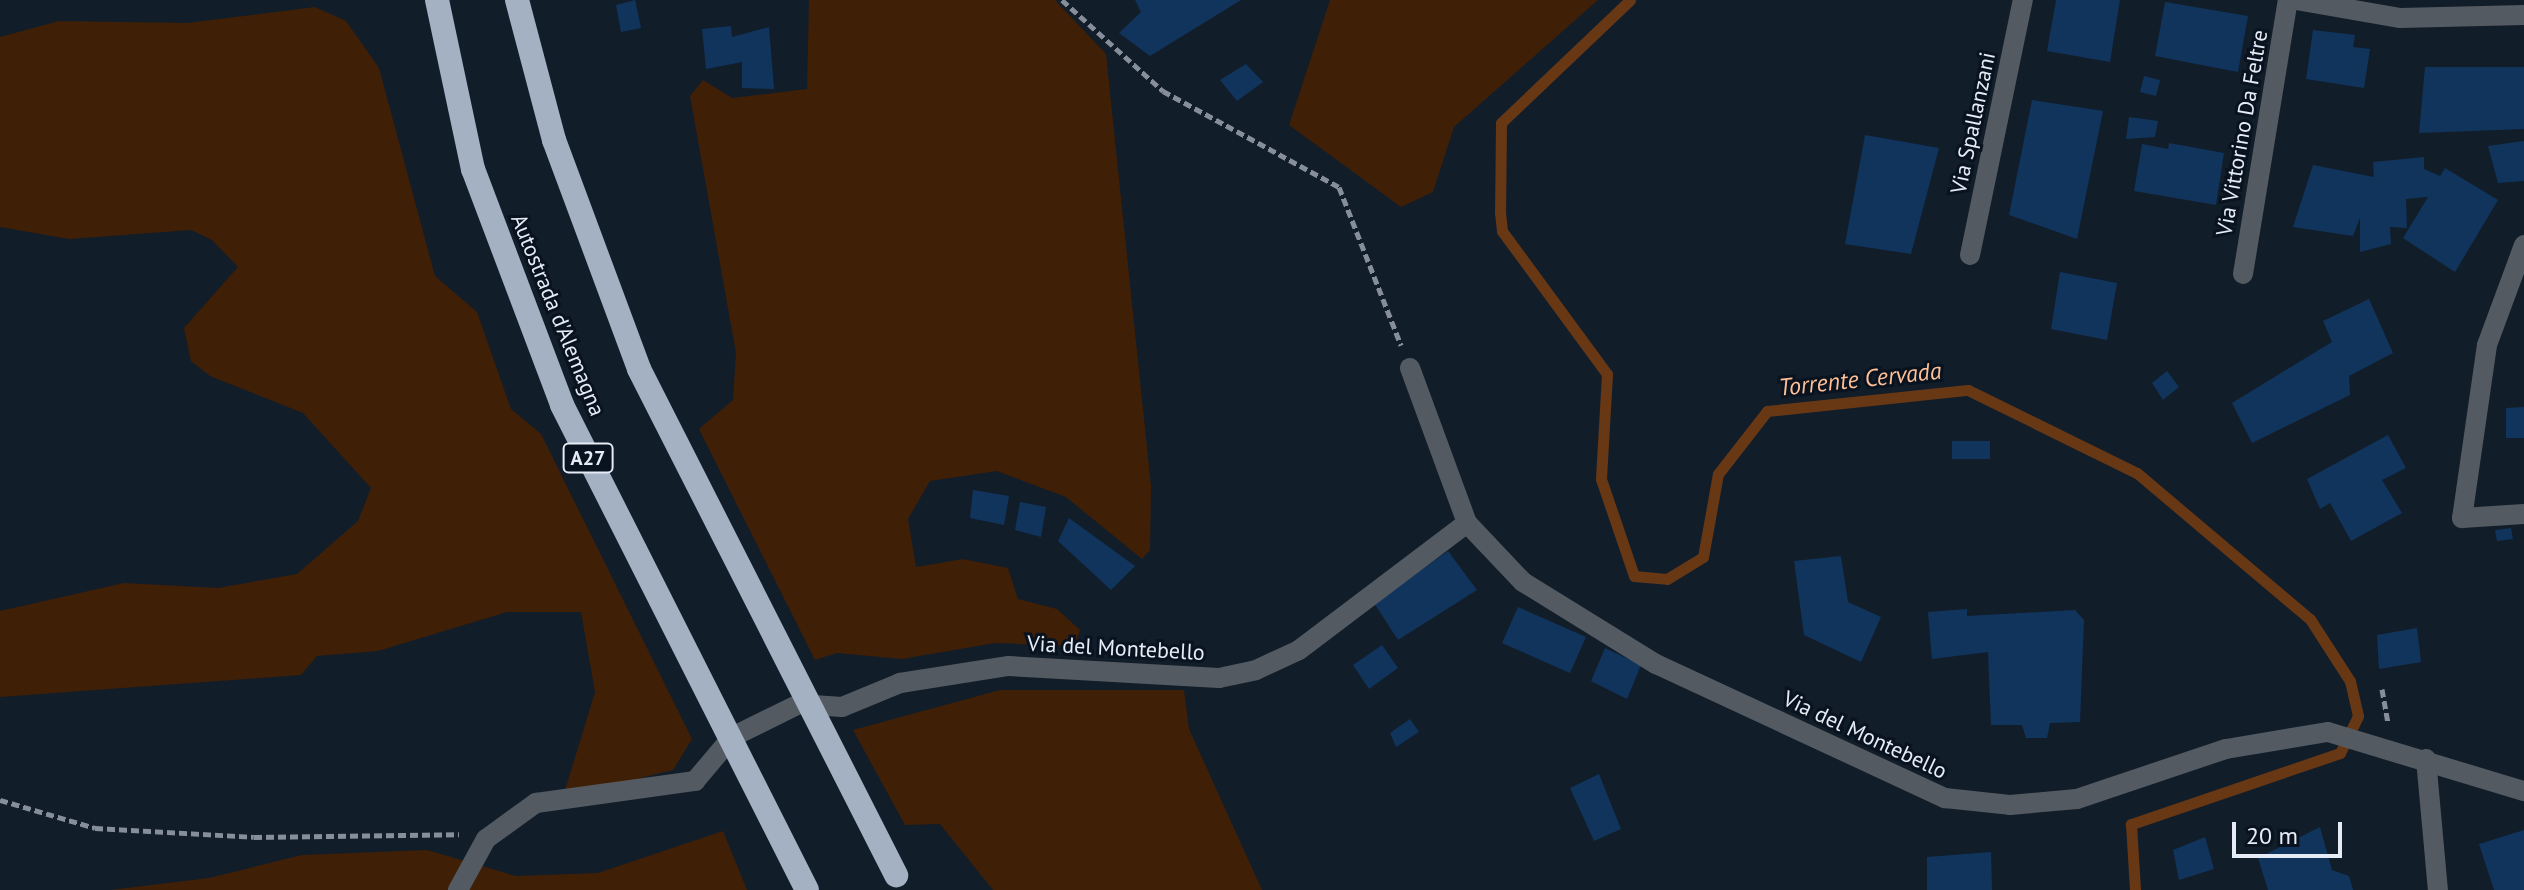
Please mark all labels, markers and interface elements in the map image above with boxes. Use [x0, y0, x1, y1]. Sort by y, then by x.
street label: Via Vittorino Da Feltre [2211, 28, 2273, 238]
street label: Via Spallanzani [1945, 50, 2001, 196]
street label: Autostrada d'Alemagna [505, 210, 611, 420]
water label: Torrente Cervada [1777, 356, 1943, 402]
road number: A27 [562, 442, 614, 474]
street label: Via del Montebello [1027, 630, 1205, 666]
street label: Via del Montebello [1779, 685, 1951, 785]
scale bar [2236, 806, 2346, 856]
text: 20 m [2246, 820, 2298, 851]

